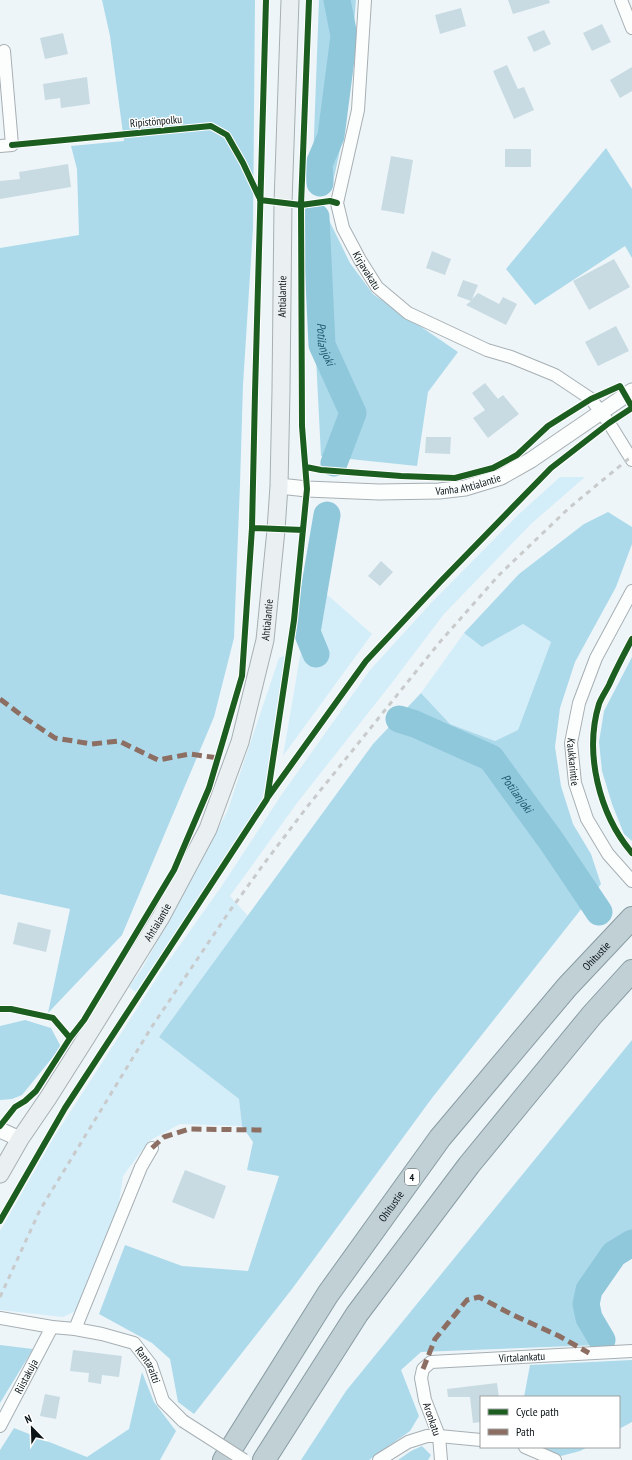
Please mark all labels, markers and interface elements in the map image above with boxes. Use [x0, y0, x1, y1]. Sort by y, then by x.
street label: Ripistönpolku [129, 112, 183, 130]
street label: Kirjavakatu [350, 249, 384, 293]
street label: Ahtialantie [275, 275, 289, 317]
water label: Potilanjoki [314, 322, 339, 369]
street label: Vanha Ahtialantie [434, 470, 503, 498]
street label: Ahtialantie [258, 598, 276, 641]
street label: Kaukkarintie [564, 737, 583, 788]
water label: Potilanjoki [498, 771, 537, 817]
street label: Ahtialantie [141, 901, 174, 944]
street label: Ohitustie [579, 938, 614, 973]
road number: 4 [405, 1169, 419, 1185]
street label: Ohitustie [375, 1188, 407, 1224]
street label: Rantaraitti [132, 1344, 164, 1385]
street label: Virtalankatu [497, 1349, 546, 1365]
street label: Riistakuja [11, 1357, 41, 1396]
legend [480, 1396, 620, 1448]
street label: Aronkatu [420, 1401, 444, 1438]
text: Cycle path [516, 1404, 559, 1419]
north arrow [12, 1408, 52, 1448]
text: N [23, 1411, 34, 1426]
text: Path [516, 1424, 534, 1439]

